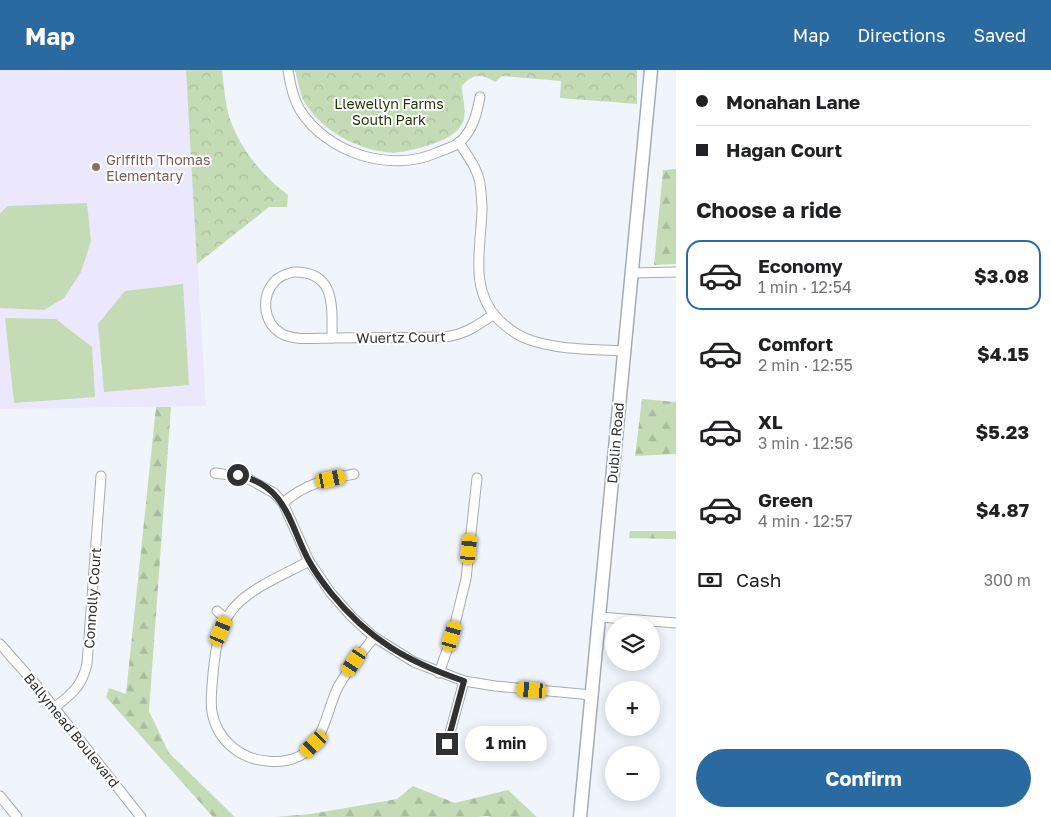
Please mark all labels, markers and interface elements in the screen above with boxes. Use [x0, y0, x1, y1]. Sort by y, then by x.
text: Map [25, 21, 75, 50]
text: Map [793, 24, 829, 46]
text: Directions [857, 24, 945, 46]
text: Saved [973, 24, 1026, 46]
text: Monahan Lane [726, 90, 860, 113]
park label: Llewellyn Farms South Park [334, 95, 444, 128]
text: Hagan Court [726, 138, 842, 161]
place label: Griffith Thomas Elementary [106, 151, 210, 184]
marker: Griffith Thomas Elementary [90, 161, 102, 173]
text: Choose a ride [696, 196, 842, 223]
icon: car [698, 253, 743, 298]
text: Economy [758, 254, 843, 277]
text: $3.08 [974, 264, 1029, 287]
text: 1 min · 12:54 [758, 277, 852, 297]
street label: Wuertz Court [356, 328, 446, 346]
icon: car [698, 331, 743, 376]
text: Comfort [758, 332, 833, 355]
text: $4.15 [977, 342, 1029, 365]
text: 2 min · 12:55 [758, 355, 853, 375]
street label: Dublin Road [603, 402, 627, 484]
icon: car [698, 409, 743, 454]
text: XL [758, 410, 783, 433]
text: $5.23 [975, 420, 1029, 443]
text: 3 min · 12:56 [758, 433, 853, 453]
route start [227, 464, 249, 486]
car [314, 469, 347, 489]
icon: car [698, 487, 743, 532]
text: Green [758, 488, 813, 511]
text: $4.87 [976, 498, 1029, 521]
text: 4 min · 12:57 [758, 511, 852, 531]
car [459, 533, 478, 565]
street label: Connolly Court [80, 547, 104, 649]
icon: cash [696, 566, 724, 594]
text: Cash [736, 568, 781, 591]
text: 300 m [984, 570, 1031, 590]
car [208, 614, 233, 648]
map controls [605, 616, 660, 801]
button: layers [605, 616, 660, 671]
car [440, 620, 463, 652]
car [339, 645, 368, 679]
street label: Ballymead Boulevard [21, 669, 123, 791]
car [516, 681, 547, 699]
button: + [605, 681, 660, 736]
callout: 1 min [464, 726, 547, 762]
car [298, 728, 329, 760]
route end [436, 733, 458, 755]
text: 1 min [486, 733, 526, 753]
button: − [605, 746, 660, 801]
button: Confirm [696, 749, 1031, 807]

